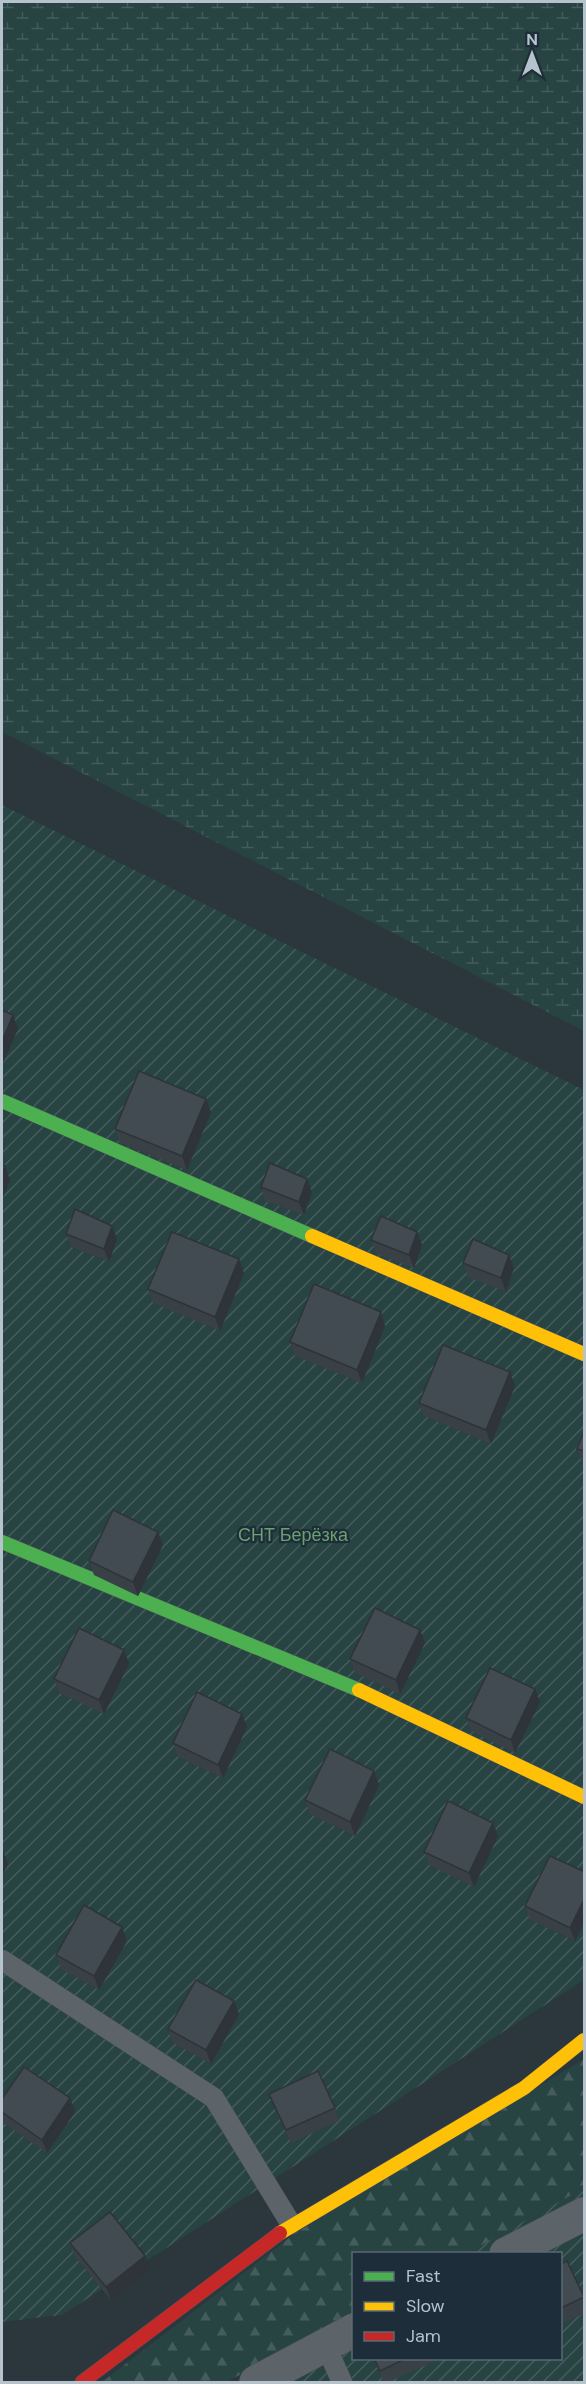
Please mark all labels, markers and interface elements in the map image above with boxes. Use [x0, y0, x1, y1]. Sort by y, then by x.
north arrow [502, 24, 562, 84]
text: N [526, 29, 538, 50]
park label: СНТ Берёзка [238, 1523, 349, 1547]
legend [352, 2252, 562, 2360]
text: Fast [406, 2264, 441, 2288]
text: Slow [406, 2294, 445, 2318]
text: Jam [406, 2324, 441, 2348]

